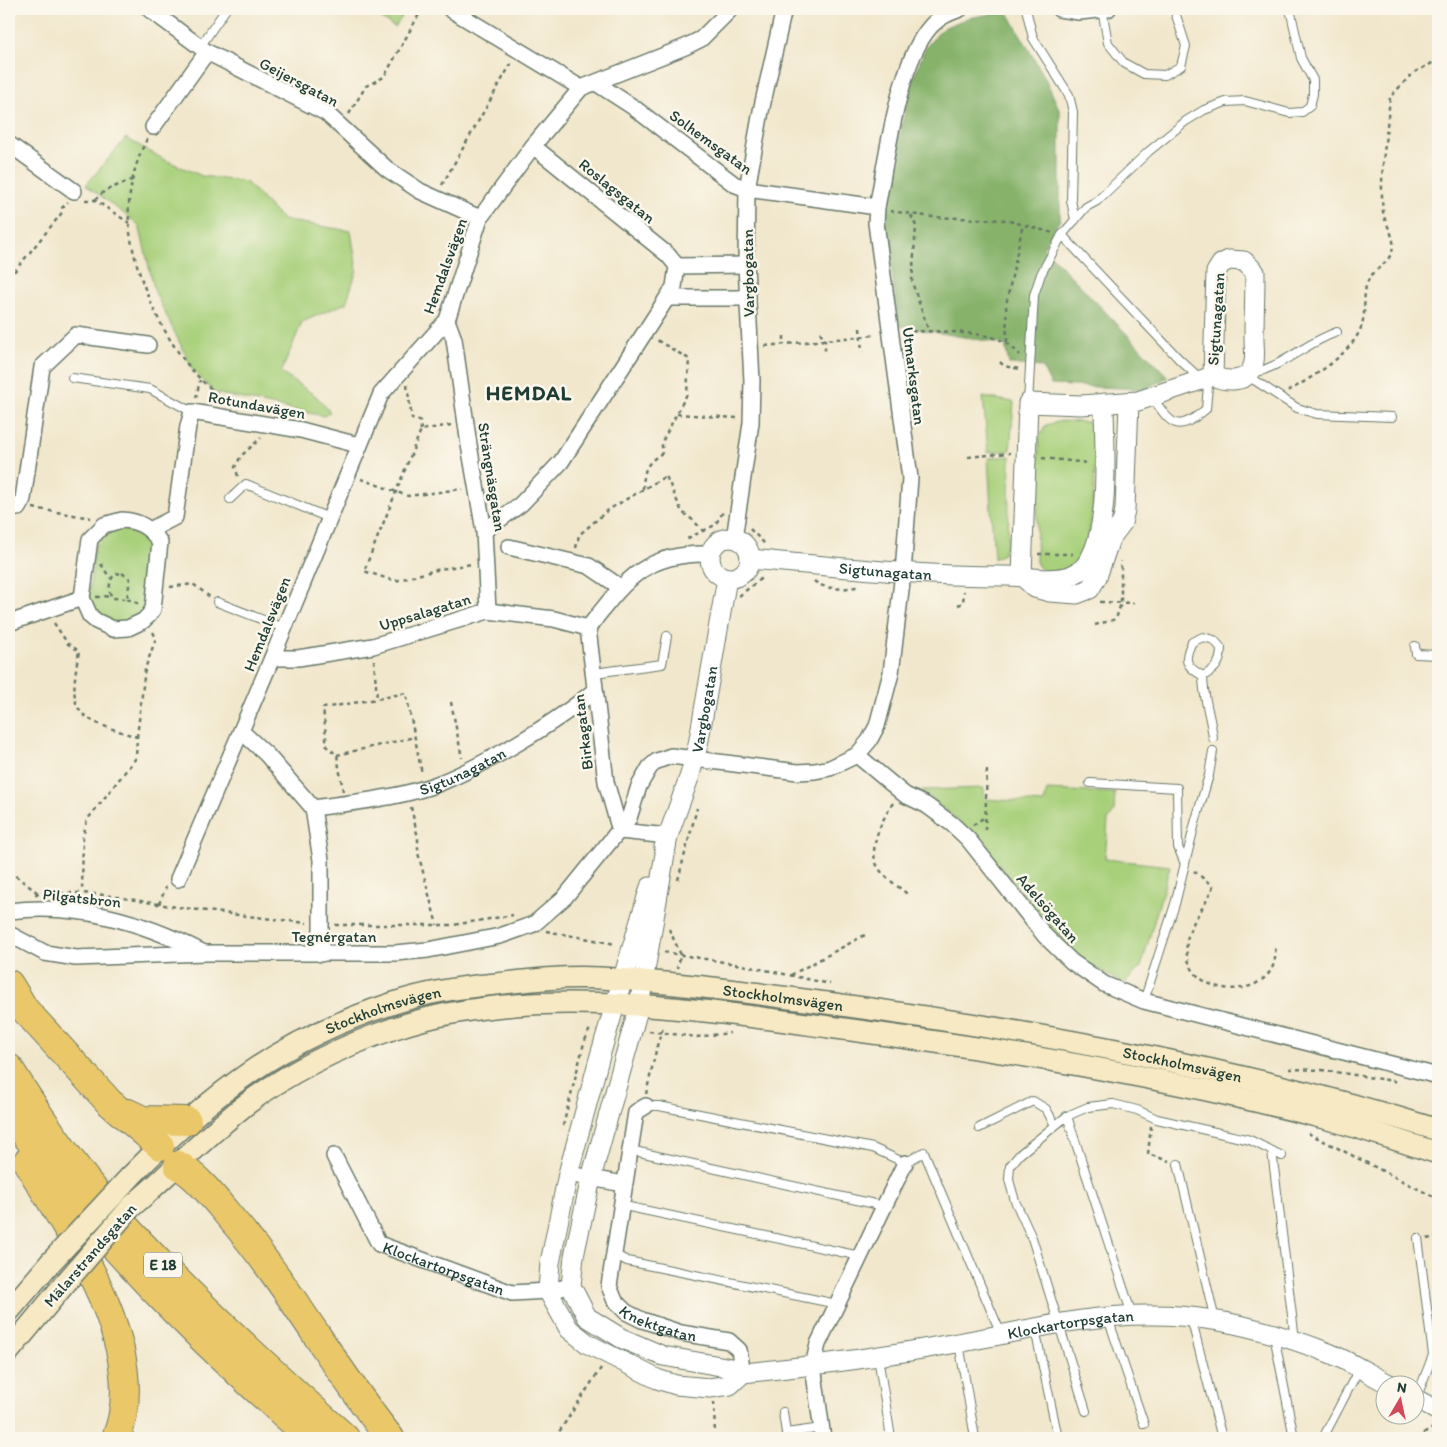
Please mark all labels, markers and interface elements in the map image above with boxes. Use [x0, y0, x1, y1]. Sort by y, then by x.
street label: Geijersgatan [256, 53, 342, 111]
street label: Solhemsgatan [666, 106, 756, 178]
street label: Roslagsgatan [575, 155, 659, 227]
street label: Hemdalsvägen [419, 215, 471, 317]
street label: Vargbogatan [738, 229, 758, 317]
street label: Sigtunagatan [1203, 272, 1229, 366]
street label: Utmarksgatan [899, 326, 929, 427]
district label: HEMDAL [486, 380, 572, 405]
street label: Rotundavägen [207, 387, 307, 423]
street label: Strängnäsgatan [474, 421, 510, 533]
street label: Sigtunagatan [838, 558, 932, 583]
street label: Hemdalsvägen [239, 574, 295, 674]
street label: Uppsalagatan [377, 589, 473, 635]
street label: Vargbogatan [687, 664, 721, 755]
street label: Birkagatan [569, 693, 597, 771]
street label: Sigtunagatan [417, 743, 509, 799]
street label: Adelsögatan [1013, 869, 1083, 947]
street label: Pilgatsbron [42, 884, 122, 912]
street label: Tegnérgatan [291, 927, 377, 946]
street label: Stockholmsvägen [722, 980, 845, 1015]
street label: Stockholmsvägen [322, 982, 443, 1038]
street label: Stockholmsvägen [1121, 1042, 1244, 1086]
street label: Mälarstrandsgatan [40, 1199, 141, 1311]
street label: Klockartorpsgatan [381, 1237, 508, 1299]
road number: E 18 [144, 1252, 182, 1278]
street label: Knektgatan [615, 1301, 698, 1345]
street label: Klockartorpsgatan [1006, 1306, 1135, 1343]
north arrow [1374, 1374, 1424, 1424]
text: N [1396, 1379, 1408, 1397]

